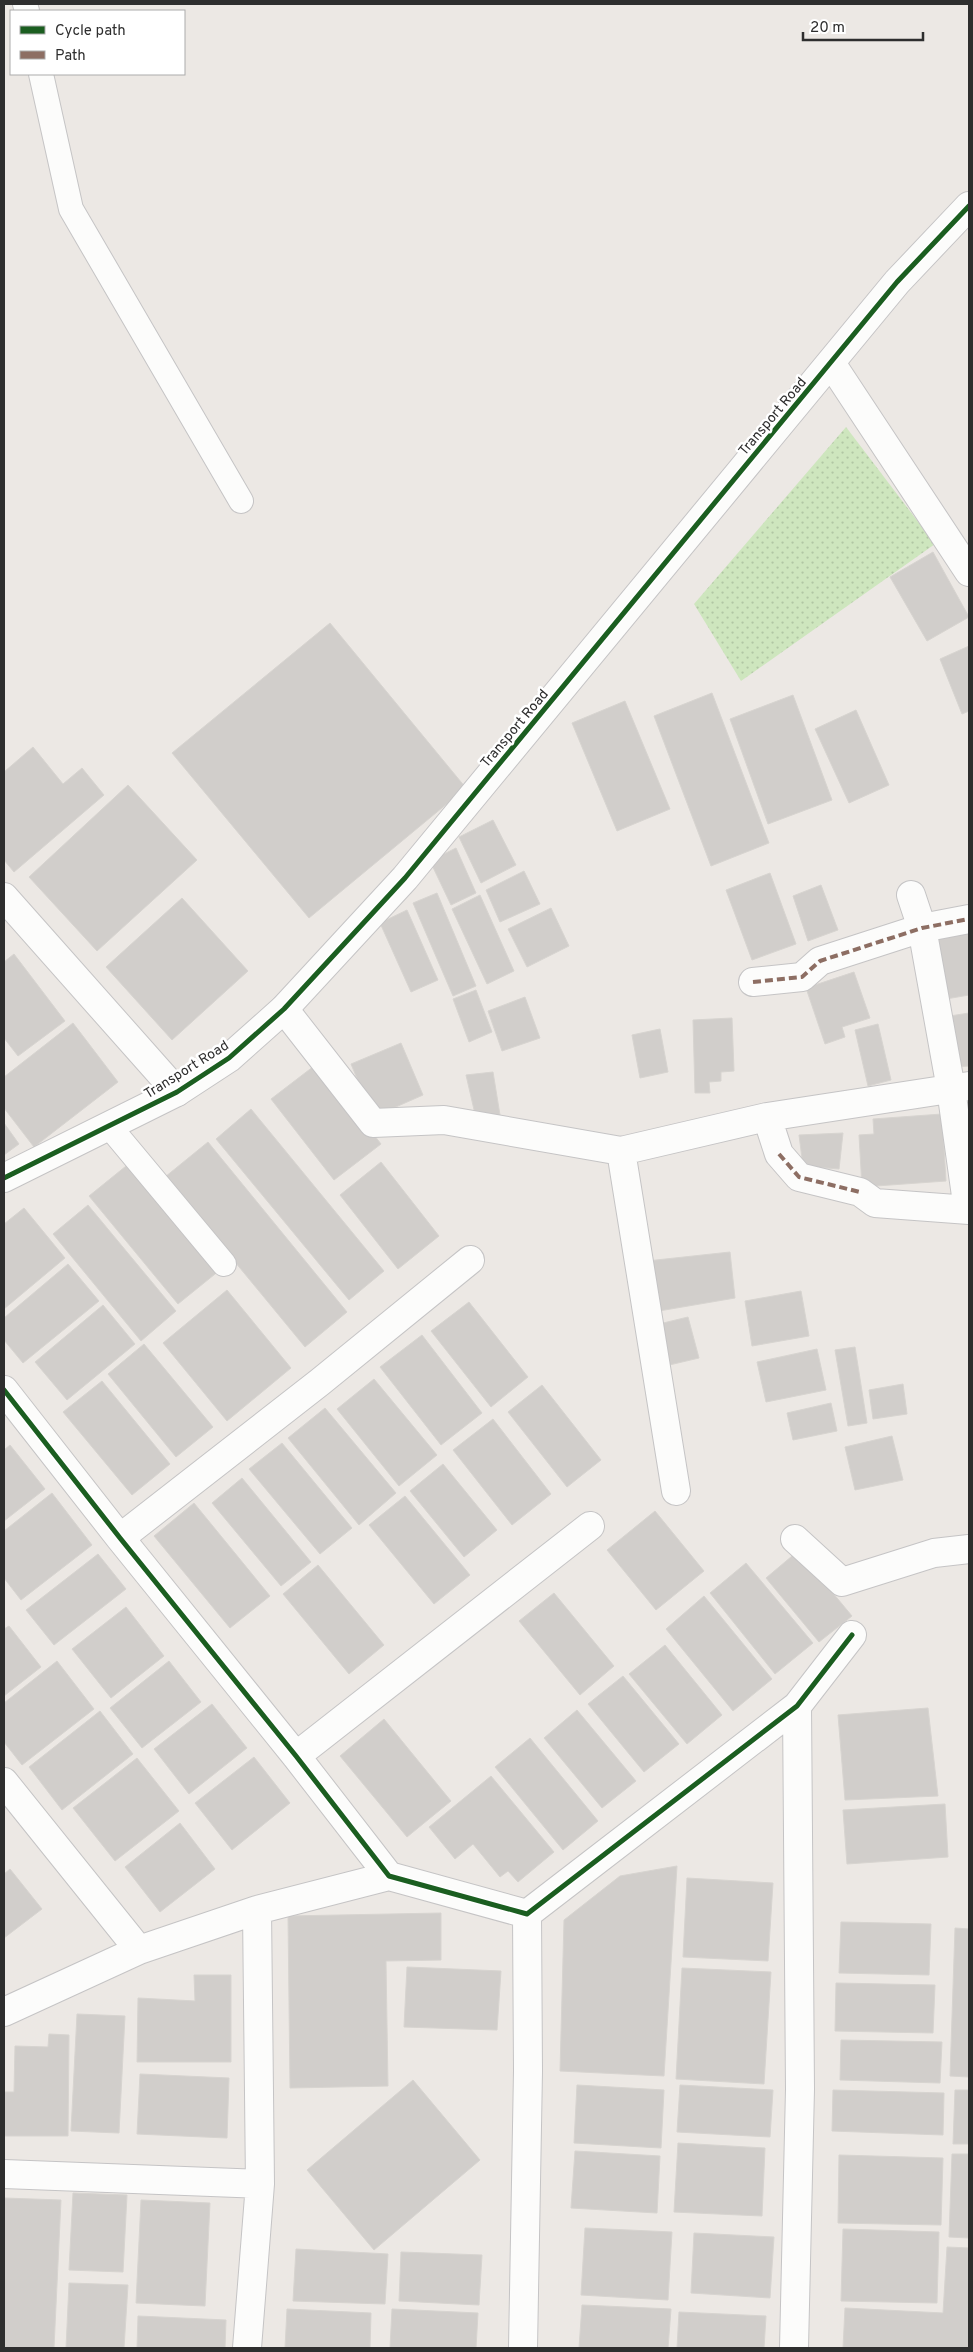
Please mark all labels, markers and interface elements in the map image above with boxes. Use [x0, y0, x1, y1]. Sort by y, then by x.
legend [10, 10, 185, 75]
scale bar [803, 10, 923, 42]
text: 20 m [810, 19, 845, 38]
text: Cycle path [55, 22, 126, 41]
text: Path [55, 47, 86, 66]
street label: Transport Road [736, 374, 811, 459]
street label: Transport Road [478, 686, 553, 771]
street label: Transport Road [141, 1037, 232, 1103]

